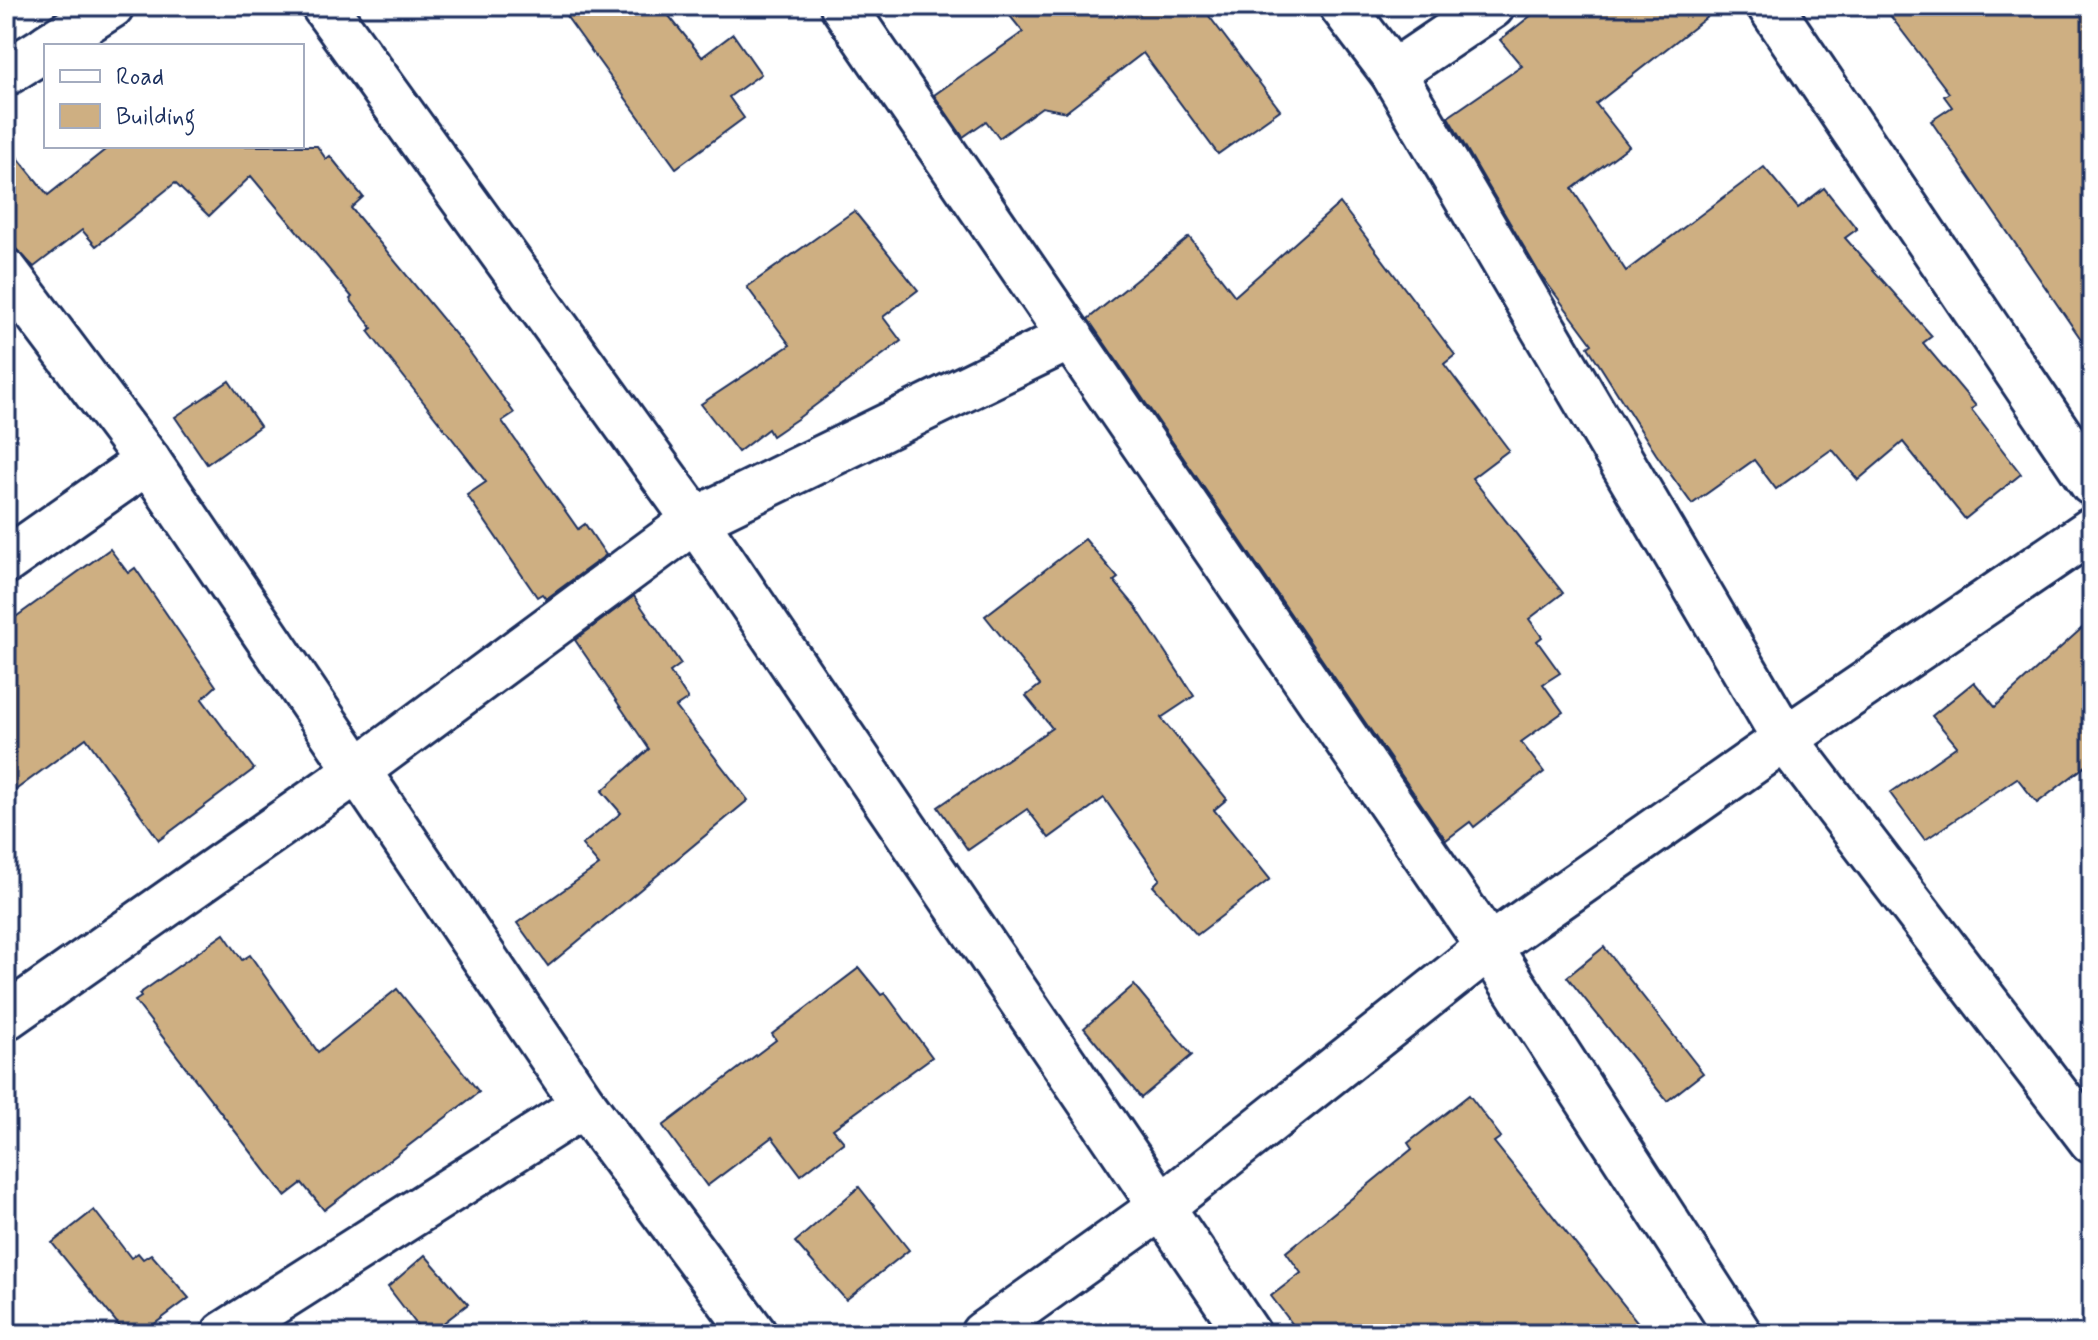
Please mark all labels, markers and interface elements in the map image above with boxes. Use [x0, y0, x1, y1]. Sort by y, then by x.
legend [44, 44, 304, 148]
text: Road [116, 62, 164, 93]
text: Building [116, 102, 196, 136]

